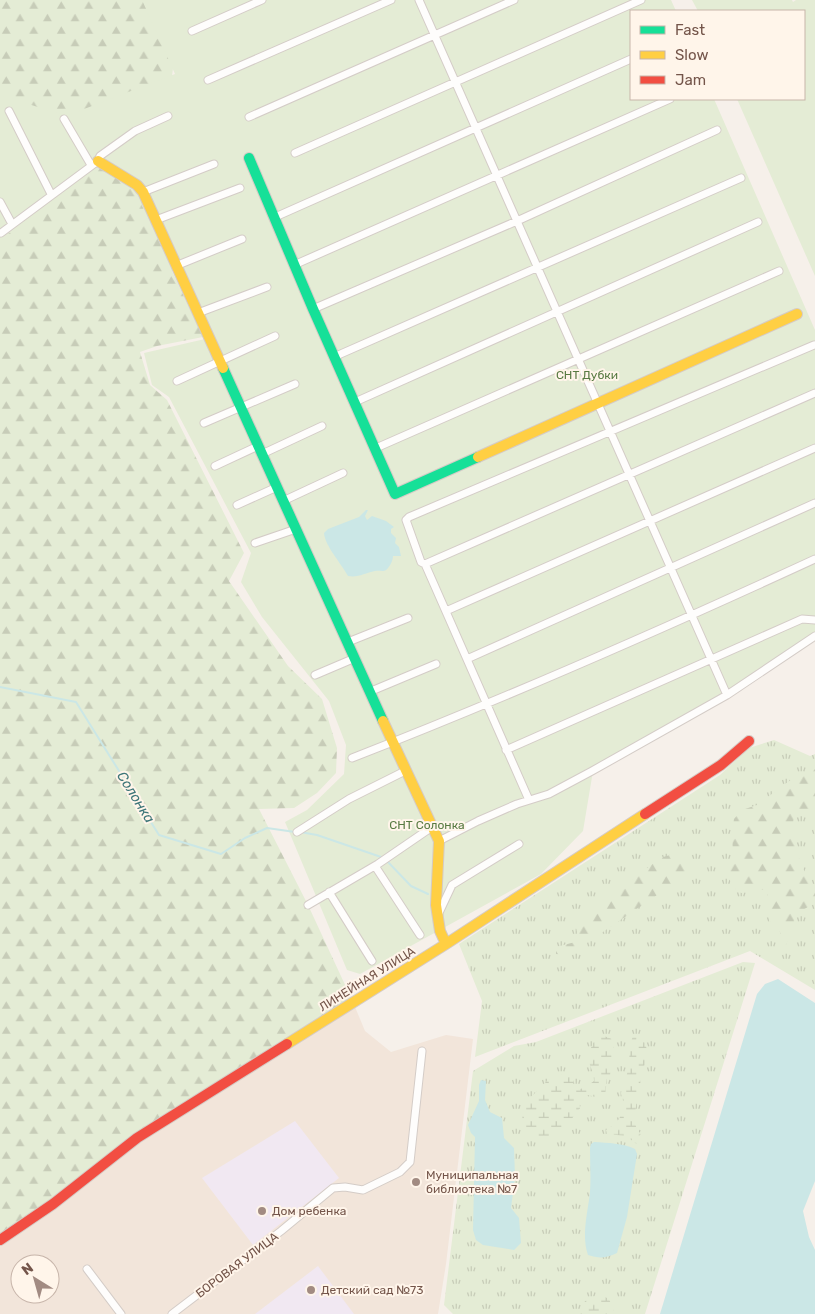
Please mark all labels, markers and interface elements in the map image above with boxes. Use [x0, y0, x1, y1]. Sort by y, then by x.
legend [630, 10, 805, 100]
text: Fast [675, 21, 705, 39]
text: Slow [675, 46, 708, 64]
text: Jam [675, 71, 706, 89]
park label: СНТ Дубки [556, 368, 618, 382]
water label: Солонка [113, 768, 158, 826]
park label: СНТ Солонка [389, 818, 465, 832]
street label: ЛИНЕЙНАЯ УЛИЦА [316, 944, 418, 1014]
place label: Муниципальная библиотека №7 [426, 1168, 519, 1196]
marker: Муниципальная библиотека №7 [410, 1176, 422, 1188]
place label: Дом ребенка [272, 1204, 346, 1218]
marker: Дом ребенка [256, 1205, 268, 1217]
street label: БОРОВАЯ УЛИЦА [193, 1229, 281, 1301]
north arrow [10, 1254, 60, 1304]
text: N [18, 1259, 37, 1279]
place label: Детский сад №73 [321, 1283, 423, 1297]
marker: Детский сад №73 [305, 1284, 317, 1296]

